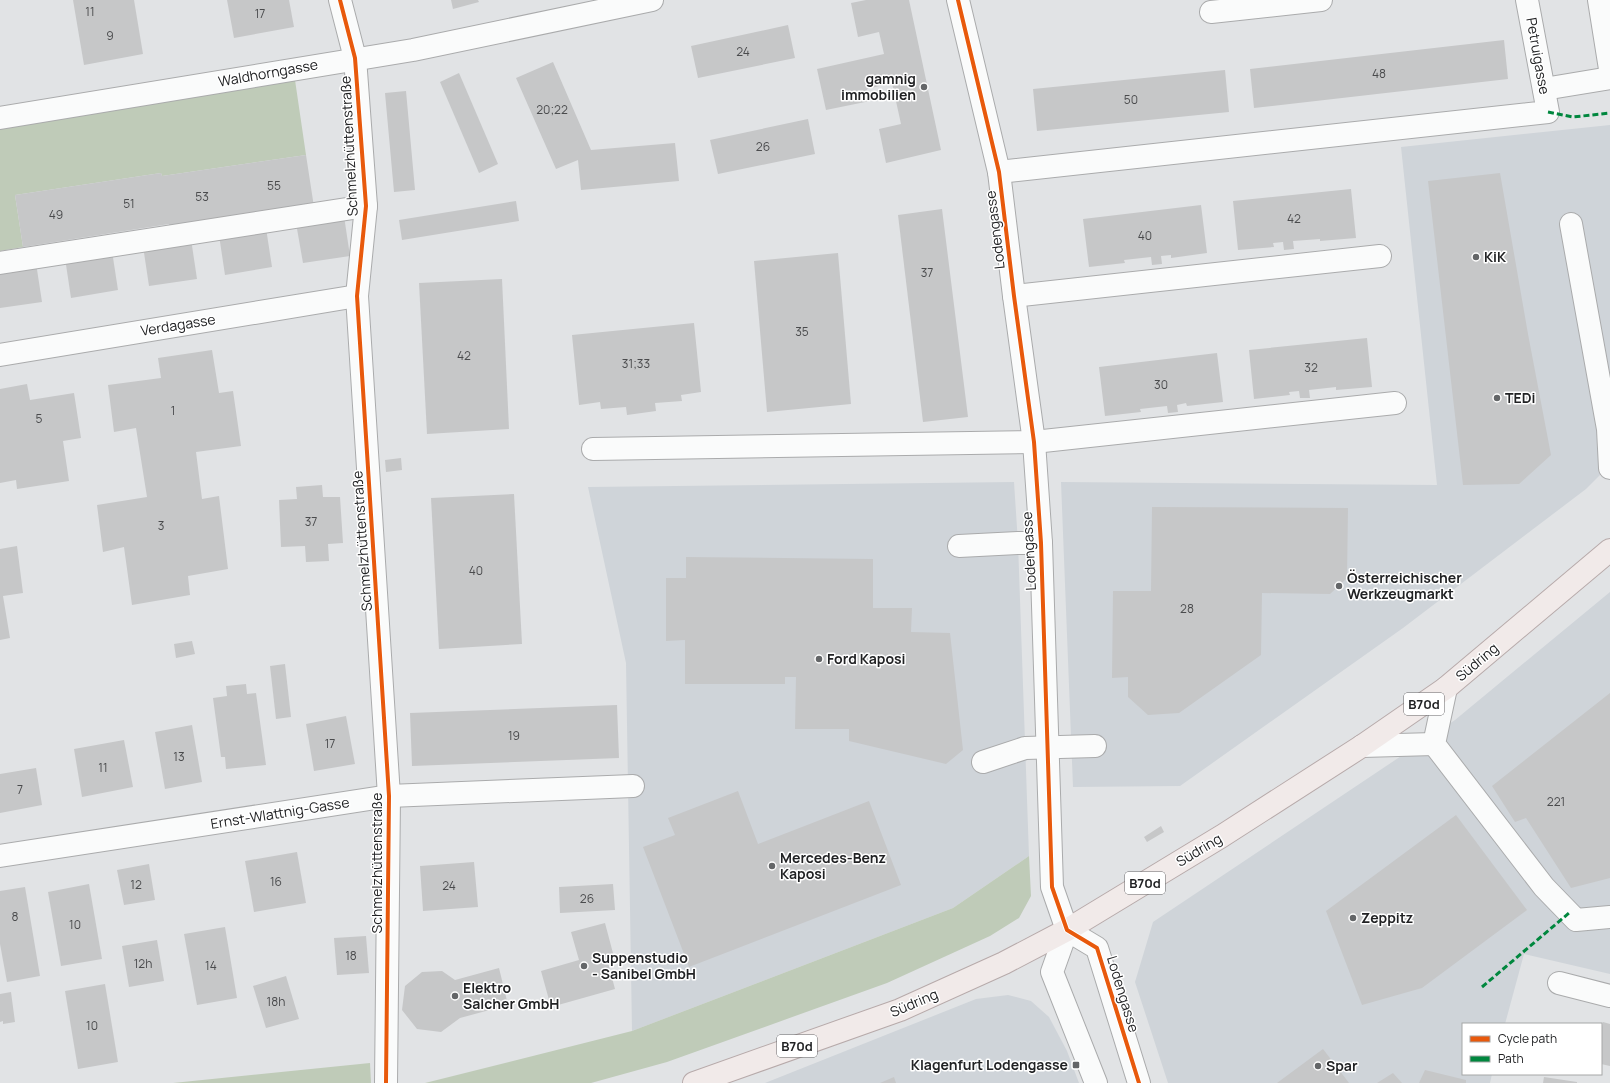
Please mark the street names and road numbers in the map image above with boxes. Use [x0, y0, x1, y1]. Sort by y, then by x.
street label: Petruigasse [1522, 16, 1555, 96]
street label: Waldhorngasse [217, 54, 319, 91]
street label: Schmelzhüttenstraße [335, 75, 362, 217]
street label: Lodengasse [980, 190, 1009, 270]
street label: Verdagasse [139, 309, 217, 340]
street label: Schmelzhüttenstraße [347, 470, 376, 612]
street label: Lodengasse [1017, 511, 1040, 591]
street label: Südring [1451, 638, 1502, 685]
road number: B70d [1404, 693, 1444, 715]
street label: Ernst-Wlattnig-Gasse [209, 792, 351, 833]
street label: Schmelzhüttenstraße [367, 793, 386, 933]
street label: Südring [1172, 829, 1225, 871]
road number: B70d [1125, 872, 1165, 894]
street label: Lodengasse [1103, 953, 1144, 1034]
street label: Südring [887, 984, 941, 1021]
road number: B70d [777, 1035, 817, 1057]

